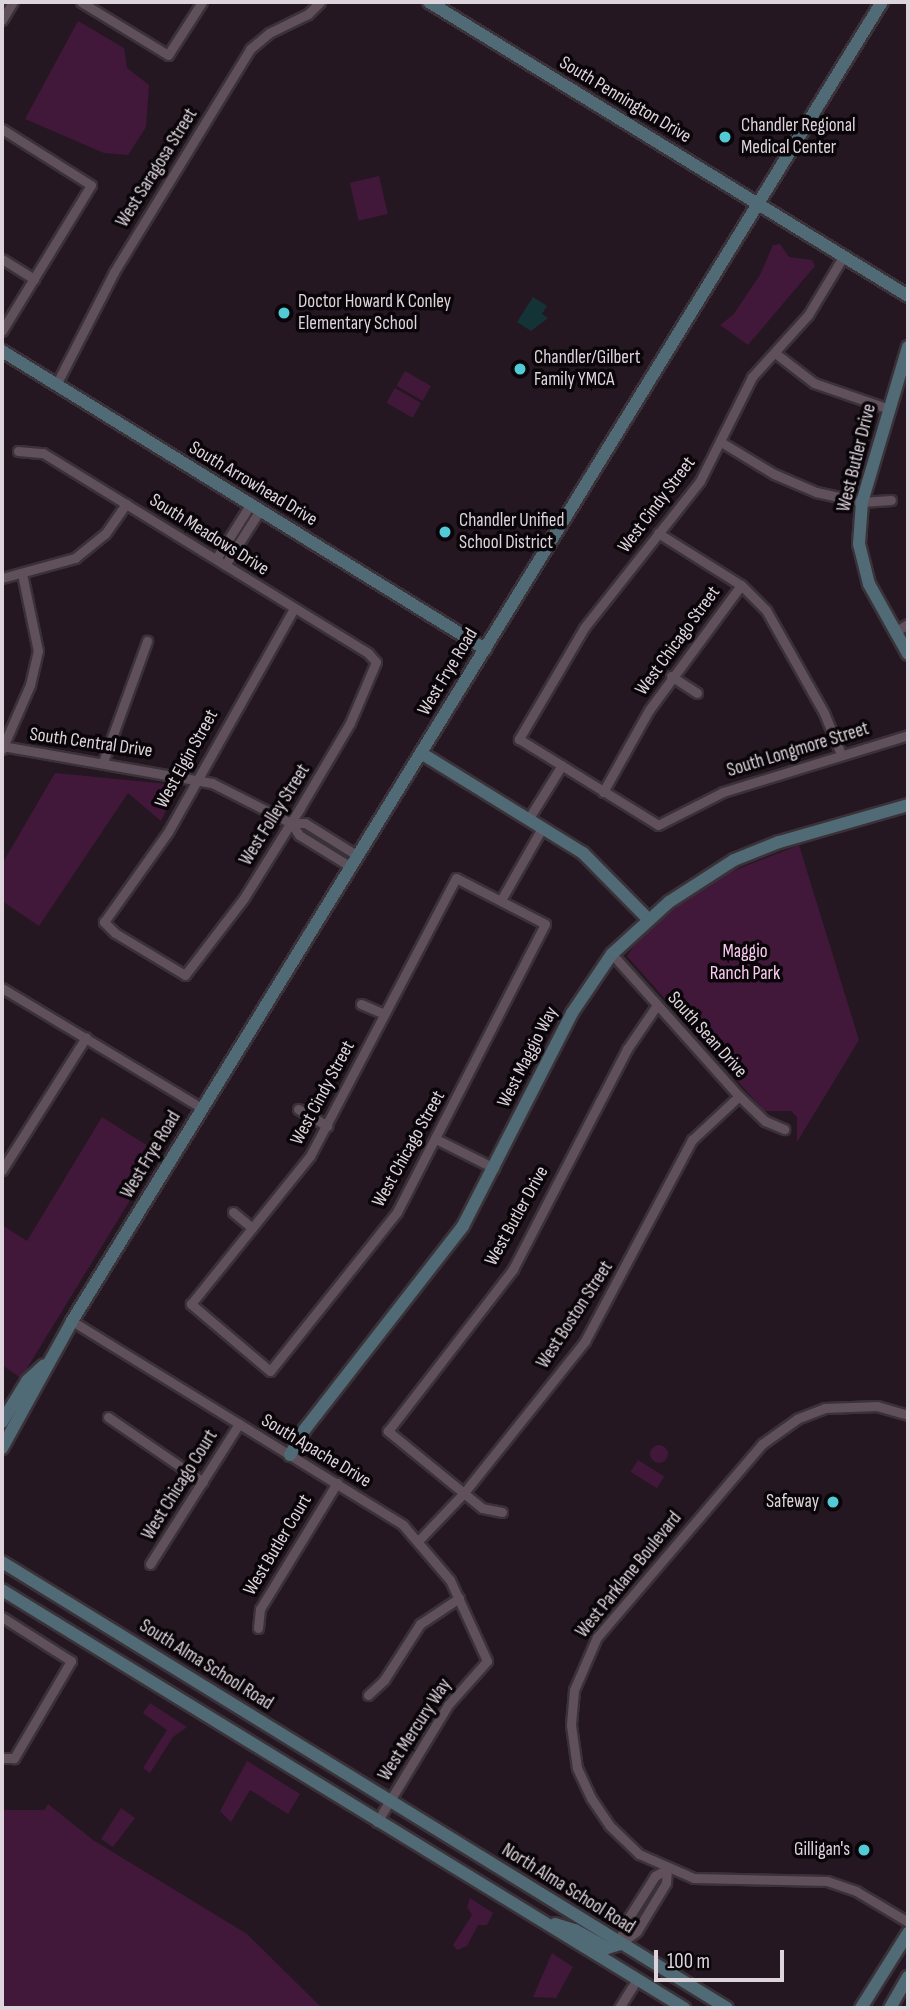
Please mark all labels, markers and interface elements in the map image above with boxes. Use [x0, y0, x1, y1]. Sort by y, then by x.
street label: South Pennington Drive [555, 52, 695, 148]
street label: West Saragosa Street [111, 104, 203, 232]
place label: Chandler Regional Medical Center [741, 115, 856, 159]
marker: Chandler Regional Medical Center [715, 127, 735, 147]
place label: Doctor Howard K Conley Elementary School [298, 291, 451, 335]
marker: Doctor Howard K Conley Elementary School [276, 305, 292, 321]
place label: Chandler/Gilbert Family YMCA [534, 347, 640, 391]
marker: Chandler/Gilbert Family YMCA [512, 361, 528, 377]
street label: West Butler Drive [833, 402, 881, 514]
street label: South Arrowhead Drive [185, 437, 321, 531]
street label: West Cindy Street [613, 452, 701, 558]
street label: South Meadows Drive [145, 489, 273, 581]
place label: Chandler Unified School District [459, 510, 564, 554]
marker: Chandler Unified School District [437, 524, 453, 540]
street label: West Chicago Street [631, 582, 725, 700]
street label: West Frye Road [413, 624, 483, 720]
street label: West Elgin Street [151, 706, 223, 812]
street label: South Longmore Street [724, 718, 872, 782]
street label: South Central Drive [28, 723, 154, 763]
street label: West Folley Street [235, 760, 315, 870]
park label: Maggio Ranch Park [710, 941, 780, 985]
street label: South Sean Drive [662, 987, 752, 1083]
street label: West Maggio Way [493, 1003, 563, 1111]
street label: West Cindy Street [286, 1037, 360, 1149]
street label: West Chicago Street [368, 1087, 450, 1211]
street label: West Frye Road [116, 1107, 186, 1203]
street label: West Butler Drive [480, 1162, 554, 1270]
street label: West Boston Street [532, 1257, 618, 1373]
street label: South Apache Drive [257, 1409, 375, 1493]
street label: West Chicago Court [137, 1426, 223, 1544]
street label: West Butler Court [239, 1490, 317, 1600]
place label: Safeway [766, 1491, 819, 1513]
marker: Safeway [825, 1494, 841, 1510]
street label: West Parklane Boulevard [571, 1507, 687, 1643]
street label: South Alma School Road [135, 1615, 277, 1715]
street label: West Mercury Way [374, 1675, 456, 1785]
street label: North Alma School Road [497, 1839, 639, 1939]
place label: Gilligan's [794, 1839, 850, 1861]
marker: Gilligan's [856, 1842, 872, 1858]
scale bar [658, 1937, 788, 1981]
text: 100 m [667, 1949, 710, 1974]

